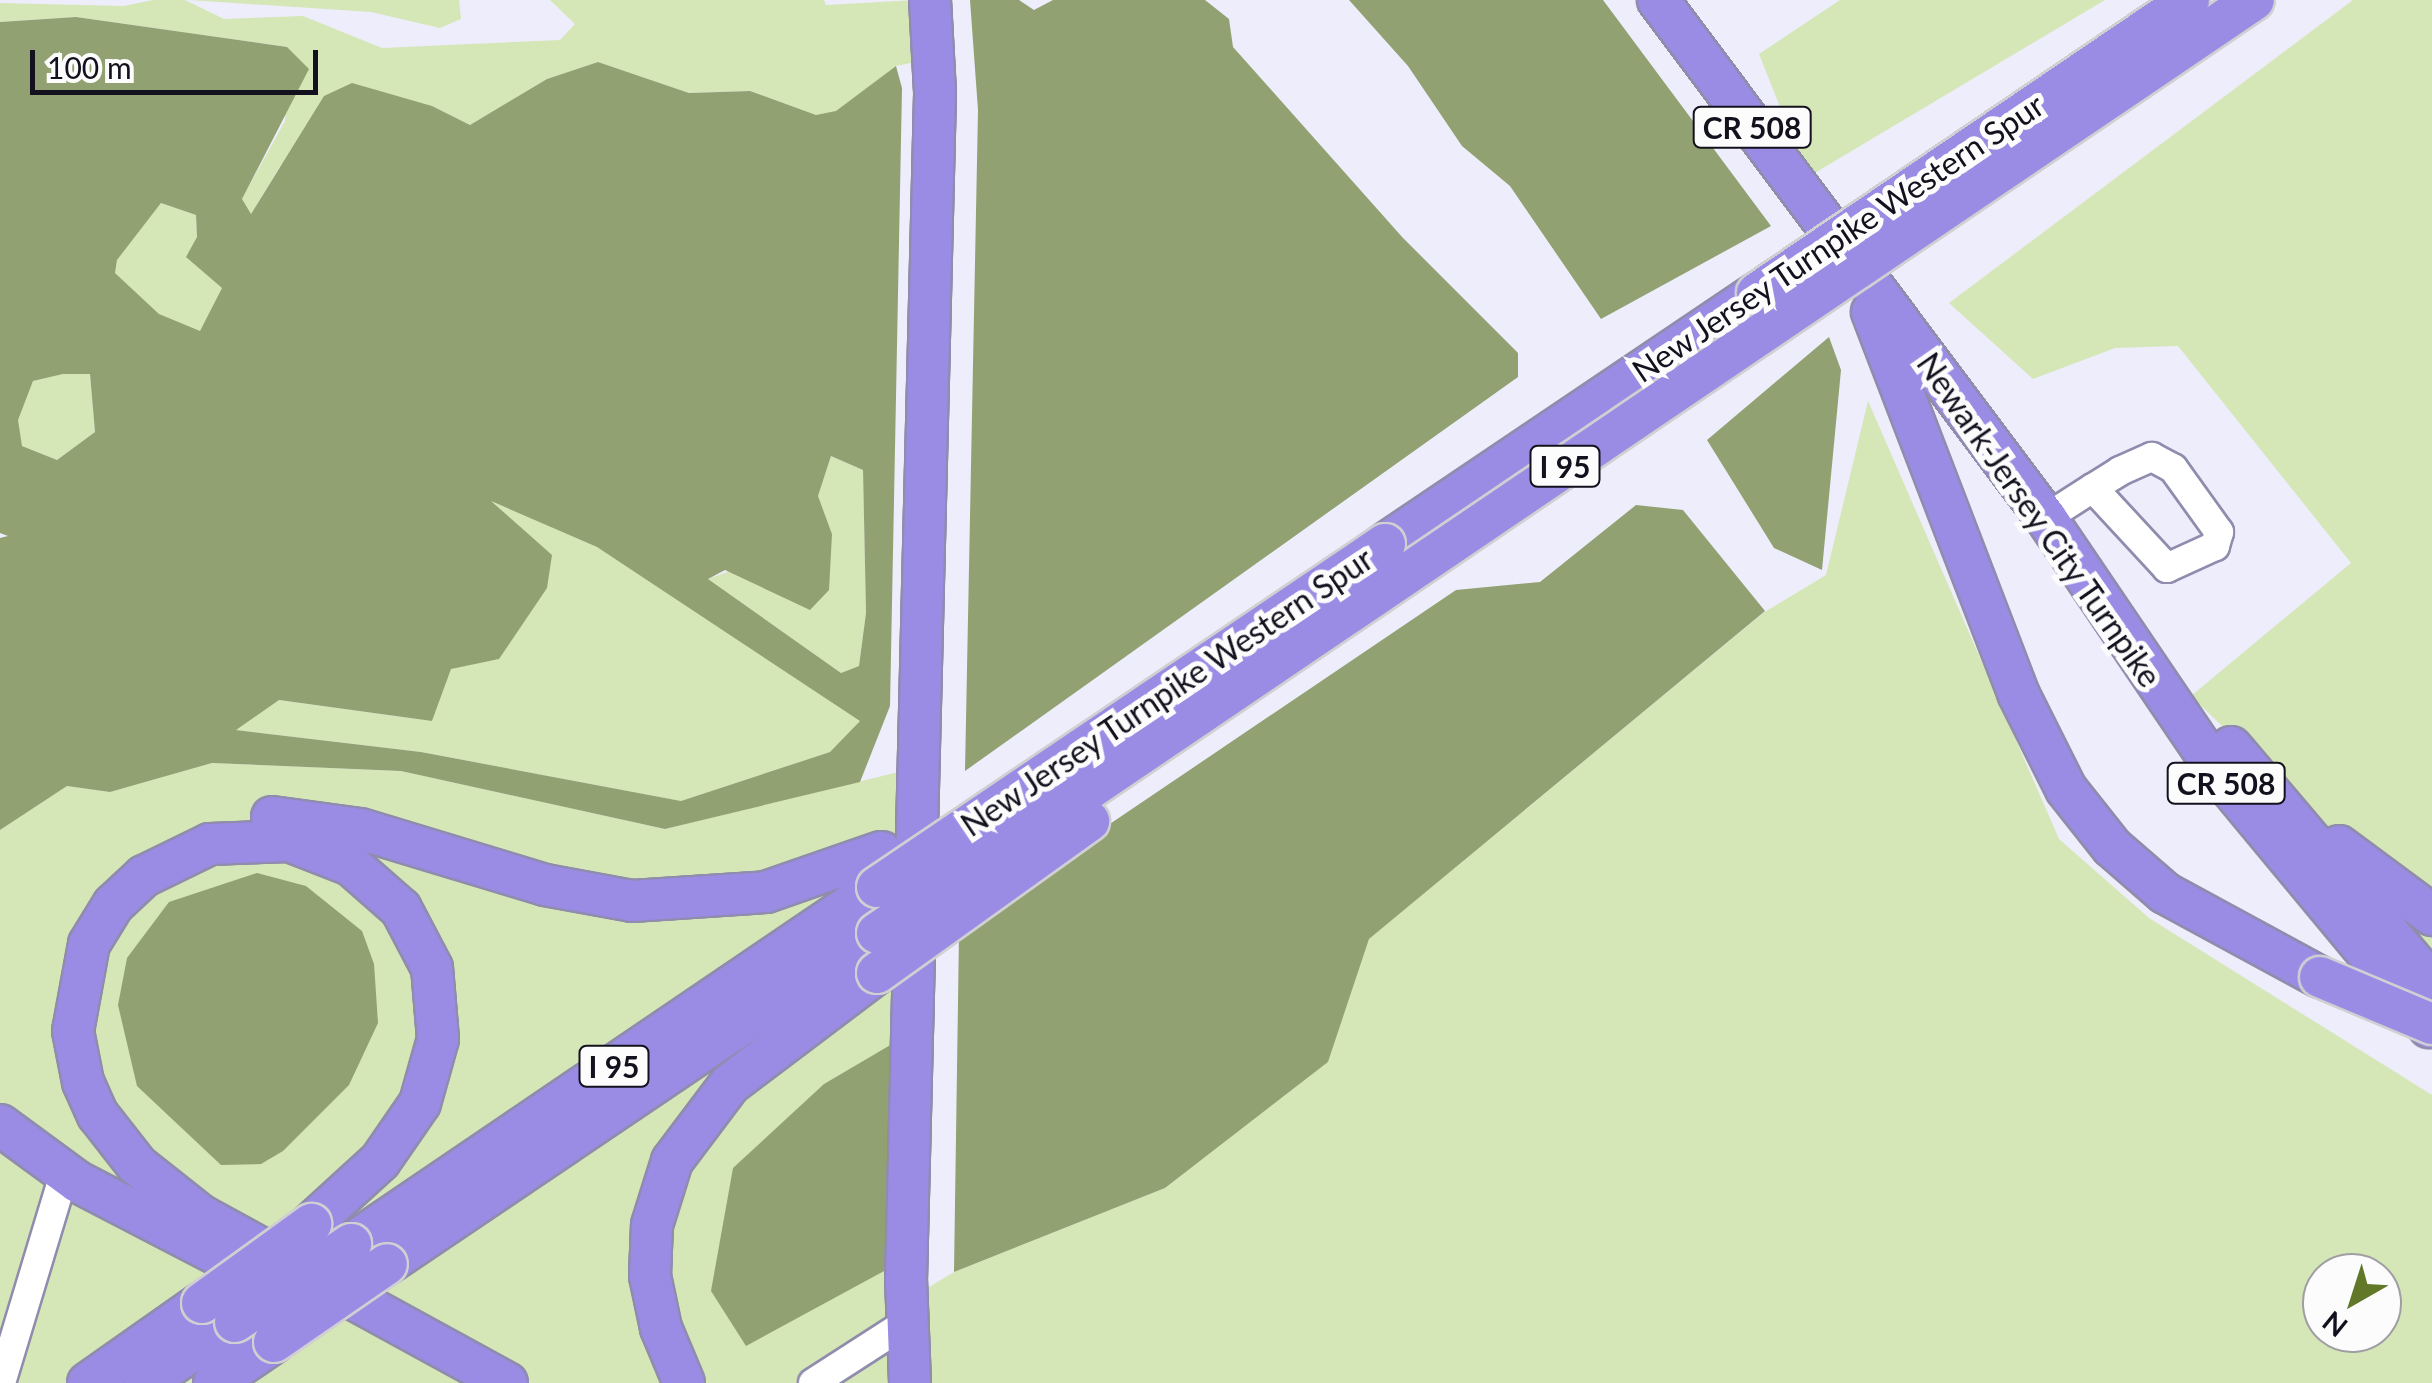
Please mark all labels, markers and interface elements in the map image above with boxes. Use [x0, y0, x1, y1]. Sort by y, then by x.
scale bar [35, 30, 322, 92]
text: 100 m [47, 49, 132, 85]
street label: New Jersey Turnpike Western Spur [1623, 85, 2053, 391]
road number: CR 508 [1692, 102, 1812, 152]
street label: Newark-Jersey City Turnpike [1908, 345, 2170, 695]
road number: I 95 [1528, 441, 1602, 491]
street label: New Jersey Turnpike Western Spur [952, 539, 1382, 845]
road number: CR 508 [2166, 758, 2286, 808]
road number: I 95 [576, 1041, 652, 1091]
north arrow [2302, 1253, 2402, 1353]
text: N [2315, 1305, 2353, 1345]

